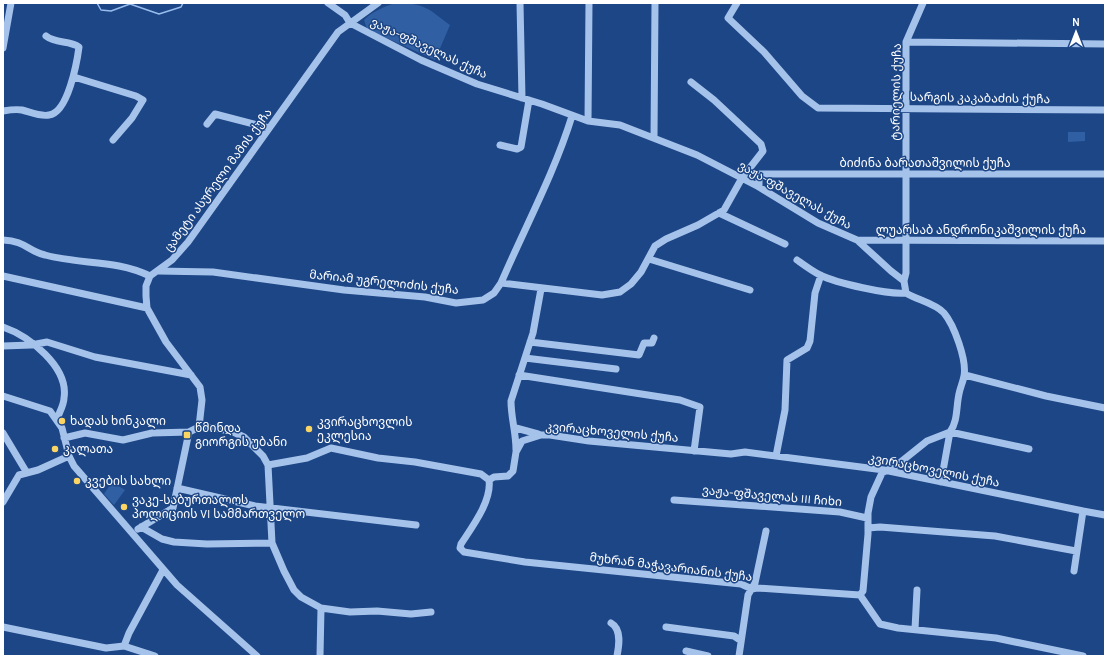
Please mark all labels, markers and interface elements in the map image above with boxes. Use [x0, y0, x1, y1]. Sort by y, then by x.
north arrow [1056, 12, 1096, 52]
street label: ვაჟა-ფშაველას ქუჩა [368, 15, 490, 82]
text: N [1072, 16, 1080, 29]
street label: ტარიელის ქუჩა [888, 43, 905, 141]
street label: სარგის კაკაბაძის ქუჩა [910, 90, 1050, 106]
street label: ცამეტი ასურელი მამის ქუჩა [161, 106, 276, 255]
street label: ბიძინა ბარათაშვილის ქუჩა [839, 156, 1011, 171]
street label: ვაჟა-ფშაველას ქუჩა [735, 158, 854, 233]
street label: ლუარსაბ ანდრონიკაშვილის ქუჩა [876, 223, 1086, 238]
street label: მარიამ უგრელიძის ქუჩა [309, 267, 459, 298]
place label: ხადას ხინკალი [70, 414, 166, 429]
place label: კვირაცხოვლის ეკლესია [317, 415, 412, 444]
marker: ხადას ხინკალი [57, 416, 67, 426]
street label: კვირაცხოველის ქუჩა [545, 419, 679, 446]
place label: წმინდა გიორგის უბანი [195, 421, 287, 449]
marker: კვირაცხოვლის ეკლესია [304, 424, 314, 434]
marker: წმინდა გიორგის უბანი [182, 430, 192, 440]
place label: კალათა [63, 442, 113, 457]
marker: კალათა [50, 444, 60, 454]
street label: კვირაცხოველის ქუჩა [867, 450, 1001, 491]
place label: კვების სახლი [85, 474, 171, 489]
marker: კვების სახლი [72, 476, 82, 486]
street label: ვაჟა-ფშაველას III ჩიხი [701, 483, 843, 510]
place label: ვაკე-საბურთალოს პოლიციის VI სამმართველო [132, 493, 305, 522]
marker: ვაკე-საბურთალოს პოლიციის VI სამმართველო [119, 502, 129, 512]
street label: მუხრან მაჭავარიანის ქუჩა [589, 550, 753, 584]

